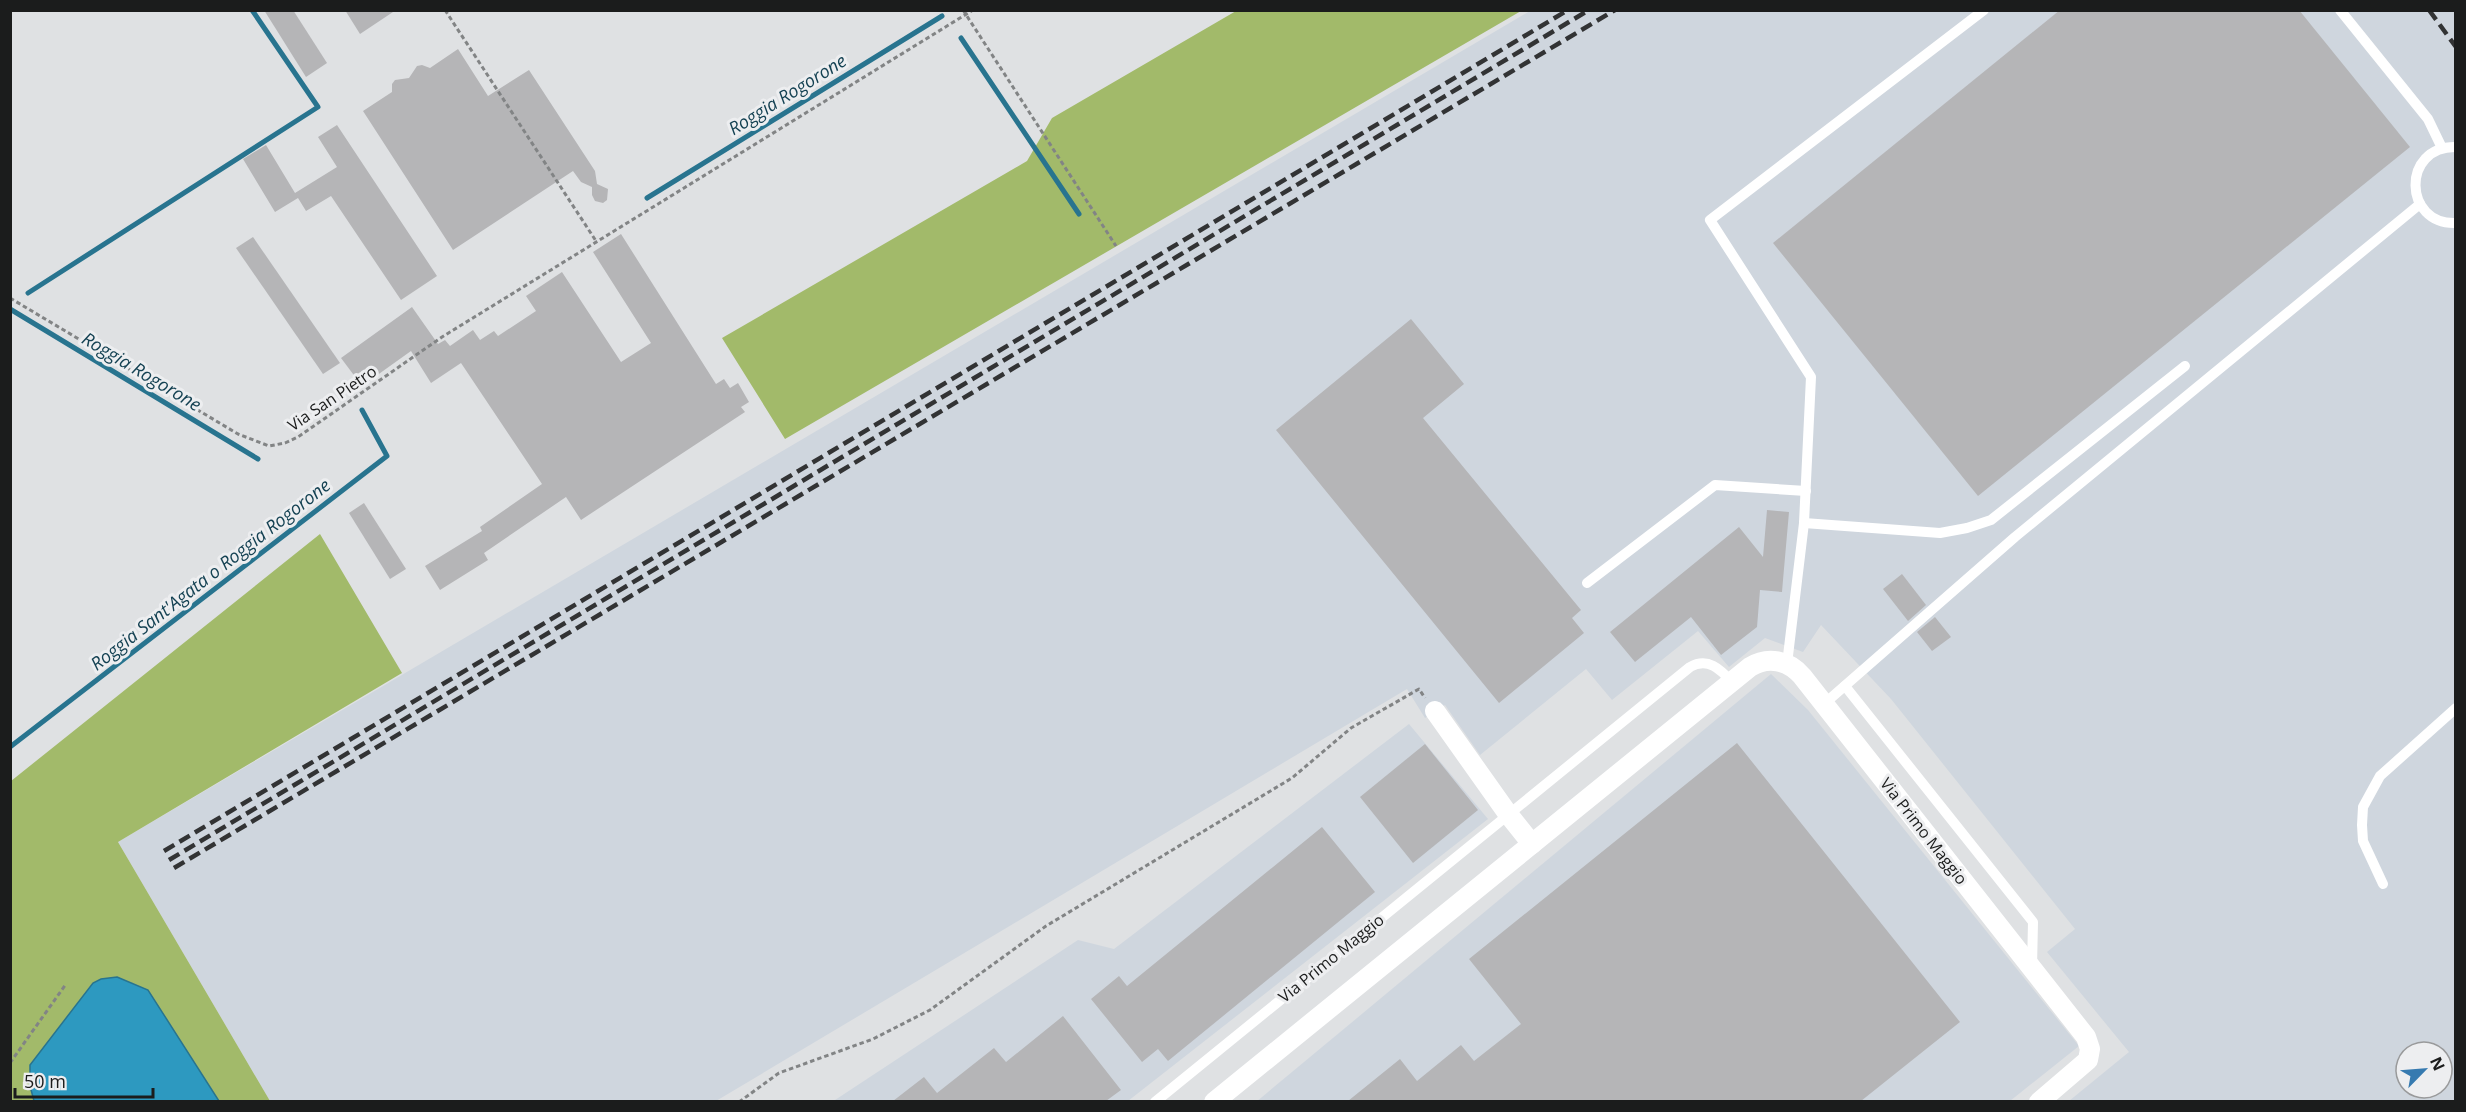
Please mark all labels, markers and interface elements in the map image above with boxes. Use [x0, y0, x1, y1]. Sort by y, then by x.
water label: Roggia Rogorone [723, 48, 851, 140]
water label: Roggia Rogorone [78, 326, 206, 416]
street label: Via San Pietro [283, 360, 381, 436]
water label: Roggia Sant'Agata o Roggia Rogorone [85, 473, 335, 675]
street label: Via Primo Maggio [1875, 773, 1973, 889]
street label: Via Primo Maggio [1274, 909, 1388, 1007]
north arrow [2394, 1040, 2454, 1100]
text: N [2425, 1053, 2450, 1074]
scale bar [15, 1061, 153, 1099]
text: 50 m [24, 1069, 66, 1093]

